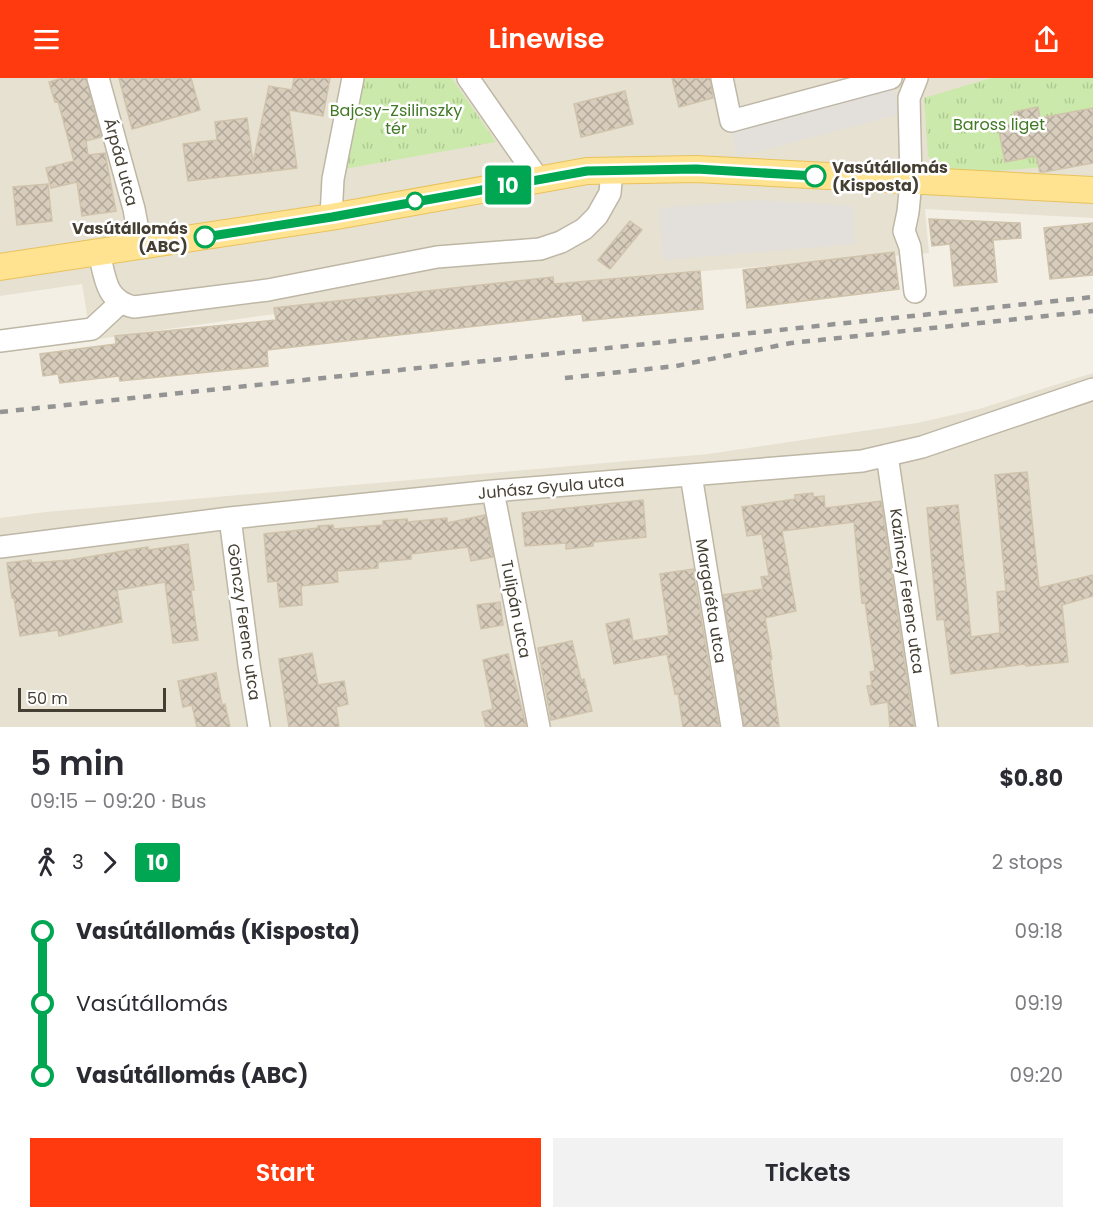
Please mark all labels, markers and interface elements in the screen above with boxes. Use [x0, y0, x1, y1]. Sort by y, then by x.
text: Linewise [488, 20, 605, 57]
icon: menu [30, 23, 63, 56]
icon: share [1030, 23, 1063, 56]
park label: Bajcsy-Zsilinszky tér [330, 99, 462, 140]
park label: Baross liget [953, 113, 1045, 136]
street label: Árpád utca [98, 116, 144, 208]
place label: Vasútállomás (Kisposta) [832, 156, 948, 197]
marker: Vasútállomás (Kisposta) [804, 165, 826, 187]
line badge: 10 [481, 166, 535, 204]
text: 10 [497, 171, 519, 200]
unlabelled marker [406, 192, 424, 210]
place label: Vasútállomás (ABC) [72, 217, 188, 258]
marker: Vasútállomás (ABC) [194, 226, 216, 248]
street label: Juhász Gyula utca [477, 469, 625, 505]
street label: Kazinczy Ferenc utca [884, 507, 930, 675]
street label: Margaréta utca [690, 537, 732, 665]
street label: Gönczy Ferenc utca [222, 542, 266, 702]
street label: Tulipán utca [495, 558, 537, 660]
scale bar [18, 685, 166, 712]
text: 50 m [27, 687, 68, 710]
text: 5 min [30, 740, 125, 787]
text: $0.80 [999, 763, 1063, 794]
text: 09:15 – 09:20 · Bus [30, 787, 207, 815]
icon: walk [30, 846, 63, 879]
icon: forward [93, 846, 126, 879]
text: 3 [72, 848, 84, 876]
text: 10 [147, 848, 168, 877]
text: 2 stops [992, 848, 1063, 876]
text: Vasútállomás (Kisposta) [76, 916, 360, 947]
text: 09:18 [1015, 917, 1063, 945]
text: Vasútállomás [76, 988, 228, 1019]
text: 09:19 [1015, 989, 1063, 1017]
text: Vasútállomás (ABC) [76, 1060, 309, 1091]
text: 09:20 [1010, 1061, 1063, 1089]
button: Start [30, 1138, 541, 1207]
button: Tickets [553, 1138, 1063, 1207]

